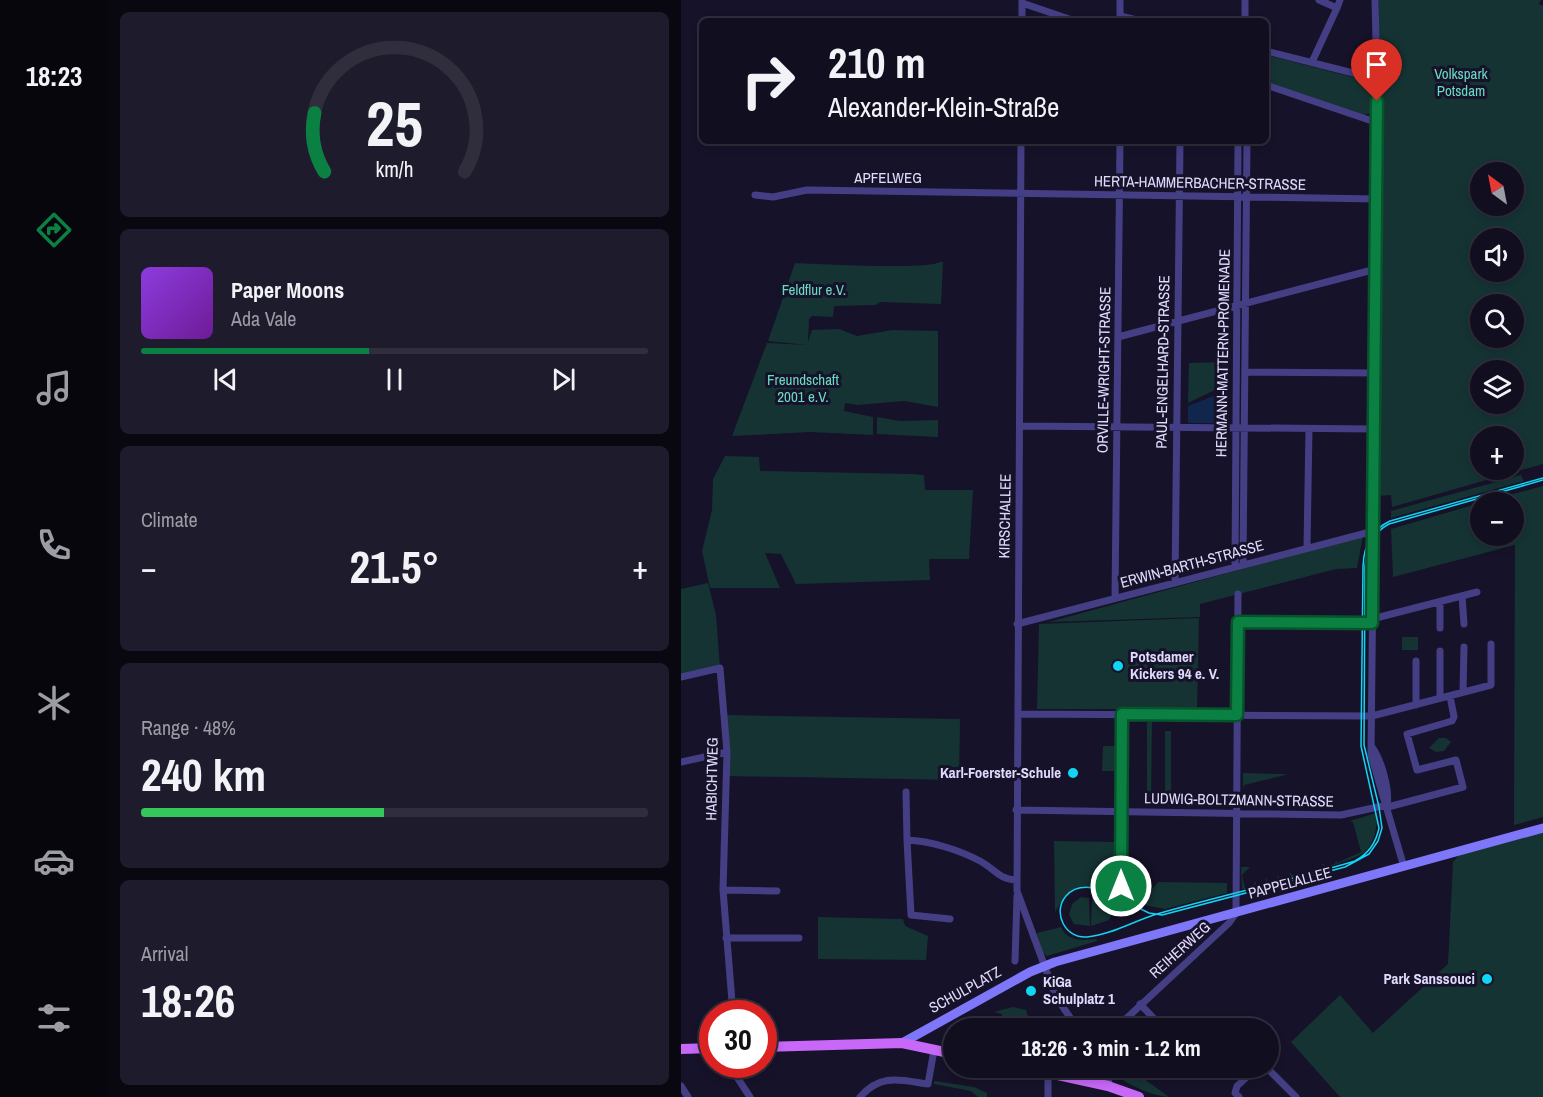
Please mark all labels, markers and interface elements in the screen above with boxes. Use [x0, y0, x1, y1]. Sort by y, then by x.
text: 210 m [828, 35, 926, 91]
pin [1351, 39, 1402, 101]
icon: right [729, 42, 807, 120]
icon: arrive [1360, 48, 1393, 81]
text: 18:23 [26, 58, 82, 94]
park label: Volkspark Potsdam [1434, 63, 1489, 101]
text: 25 [366, 81, 423, 165]
text: Alexander-Klein-Straße [828, 89, 1059, 125]
text: km/h [375, 155, 414, 184]
north arrow [1470, 162, 1524, 216]
map controls [1470, 162, 1524, 546]
street label: APFELWEG [853, 167, 922, 188]
street label: HERTA-HAMMERBACHER-STRASSE [1094, 170, 1306, 195]
icon: directions [33, 209, 75, 251]
button: sound [1470, 228, 1524, 282]
street label: HERMANN-MATTERN-PROMENADE [1210, 249, 1235, 457]
text: Paper Moons [231, 275, 344, 305]
street label: PAUL-ENGELHARD-STRASSE [1150, 275, 1175, 449]
park label: Feldflur e.V. [782, 279, 846, 300]
street label: ORVILLE-WRIGHT-STRASSE [1092, 287, 1115, 453]
button: search [1470, 294, 1524, 348]
text: Ada Vale [231, 305, 296, 332]
button: layers [1470, 360, 1524, 414]
icon: previous [209, 363, 242, 396]
icon: pause [378, 363, 411, 396]
icon: next [547, 363, 580, 396]
icon: music [33, 367, 75, 409]
park label: Freundschaft 2001 e.V. [767, 369, 839, 407]
button: + [1470, 426, 1524, 480]
street label: KIRSCHALLEE [993, 473, 1016, 559]
button: − [1470, 492, 1524, 546]
text: Climate [141, 506, 198, 533]
icon: phone [33, 524, 75, 566]
street label: ERWIN-BARTH-STRASSE [1118, 534, 1266, 593]
text: 21.5° [350, 536, 439, 597]
text: − [141, 545, 157, 589]
text: + [632, 545, 648, 589]
place label: Potsdamer Kickers 94 e. V. [1130, 646, 1219, 684]
marker: Potsdamer Kickers 94 e. V. [1111, 659, 1125, 673]
icon: climate [33, 682, 75, 724]
text: Range · 48% [141, 714, 236, 741]
street label: HABICHTWEG [700, 737, 723, 821]
text: 240 km [141, 744, 266, 805]
place label: Karl-Foerster-Schule [940, 762, 1061, 783]
marker: Karl-Foerster-Schule [1066, 766, 1080, 780]
street label: LUDWIG-BOLTZMANN-STRASSE [1144, 787, 1334, 812]
icon: car [33, 840, 75, 882]
position arrow [1089, 854, 1153, 918]
street label: PAPPELALLEE [1246, 861, 1334, 904]
street label: REIHERWEG [1145, 917, 1215, 983]
text: Arrival [141, 940, 188, 967]
street label: SCHULPLATZ [925, 961, 1005, 1018]
place label: Park Sanssouci [1383, 968, 1475, 989]
text: 18:26 [141, 970, 235, 1031]
place label: KiGa Schulplatz 1 [1043, 971, 1115, 1009]
marker: Park Sanssouci [1480, 972, 1494, 986]
marker: KiGa Schulplatz 1 [1024, 984, 1038, 998]
icon: filters [33, 997, 75, 1039]
speed limit sign: 30 [699, 1000, 777, 1078]
text: 18:26 · 3 min · 1.2 km [1021, 1033, 1201, 1063]

